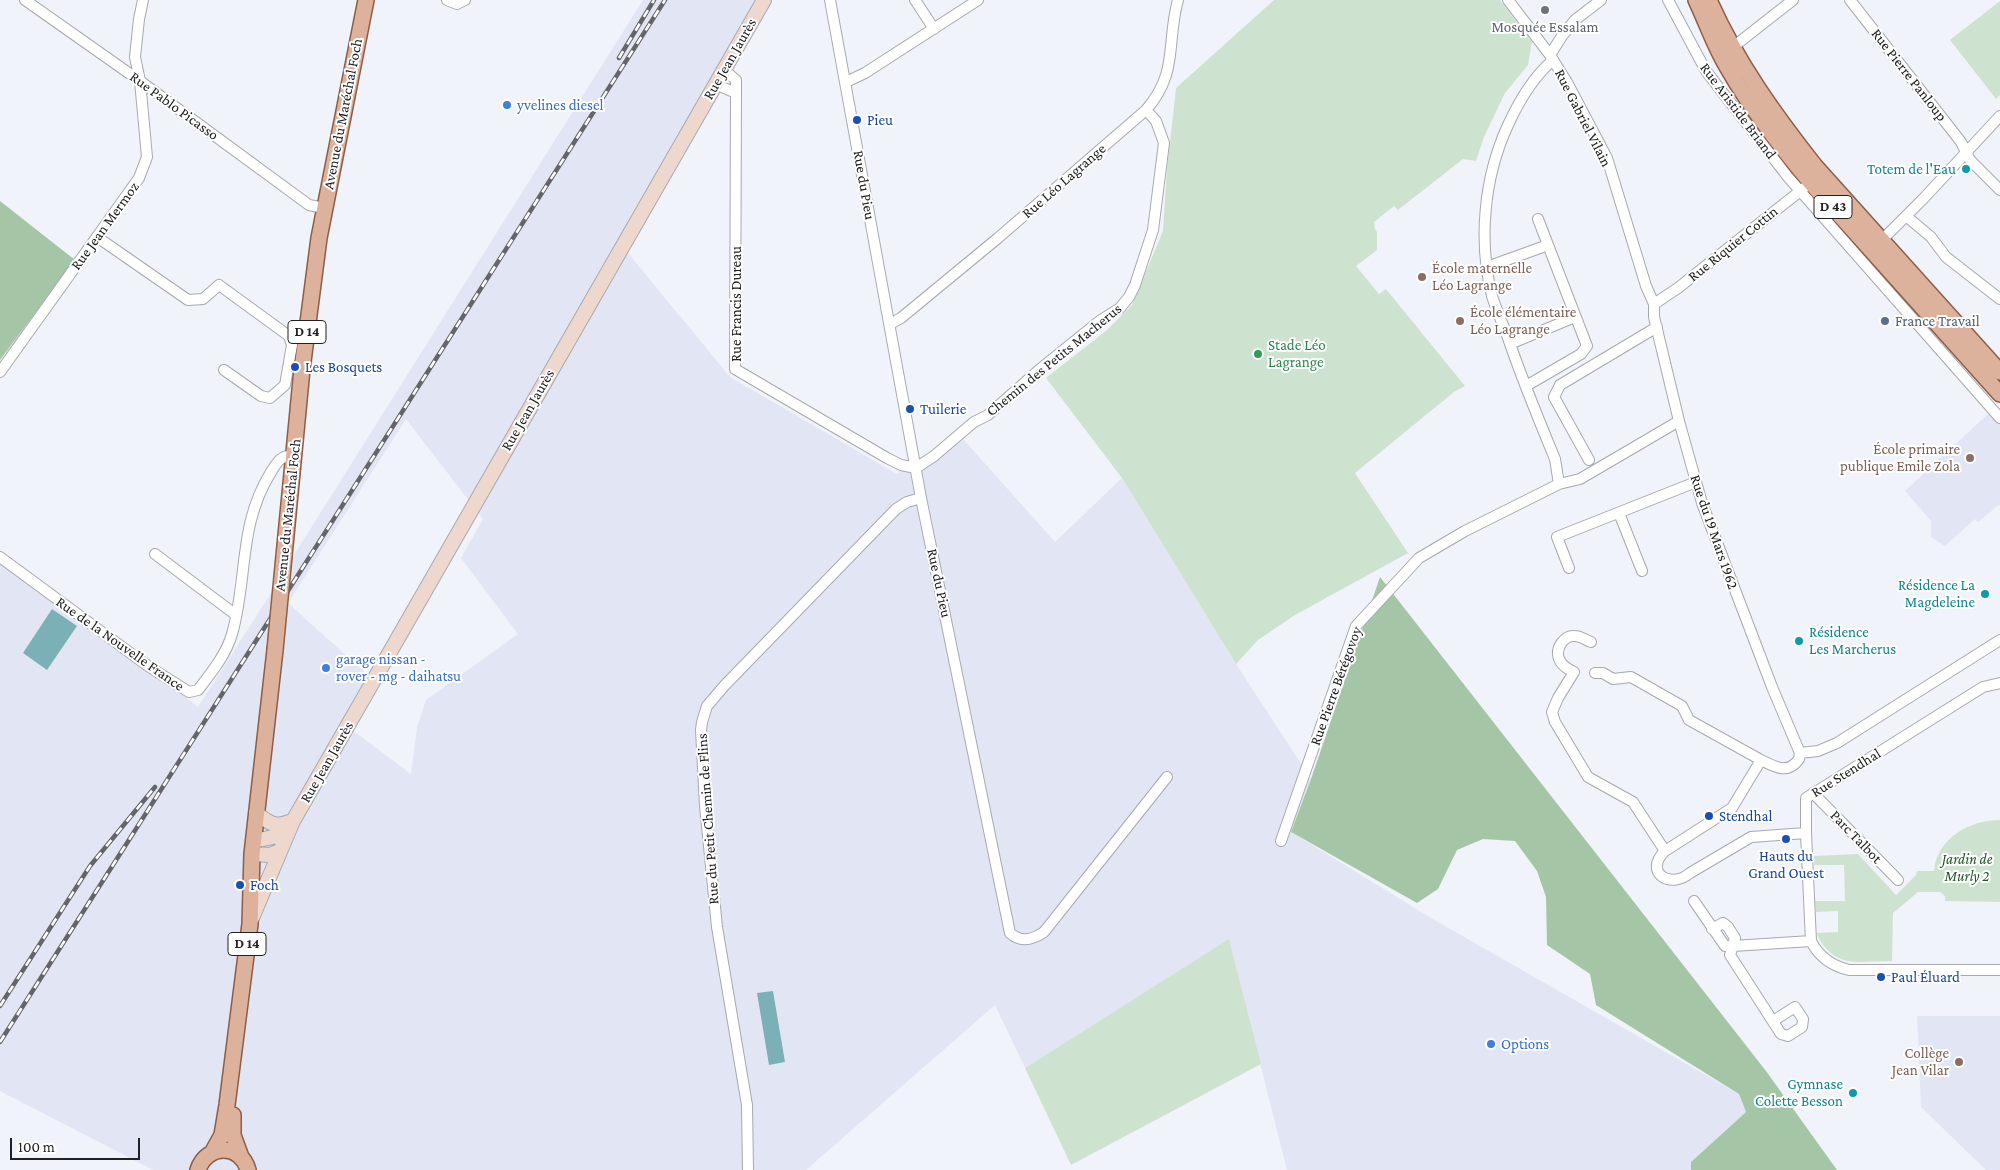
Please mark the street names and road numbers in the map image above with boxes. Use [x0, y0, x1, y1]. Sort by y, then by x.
street label: Rue Jean Jaurès [699, 15, 761, 103]
street label: Rue Pierre Panloup [1867, 25, 1951, 125]
street label: Avenue du Maréchal Foch [320, 37, 366, 191]
street label: Rue Aristide Briand [1696, 59, 1780, 163]
street label: Rue Gabriel Vilain [1551, 66, 1615, 170]
street label: Rue Pablo Picasso [126, 68, 222, 144]
street label: Rue Léo Lagrange [1018, 140, 1110, 222]
street label: Rue du Pieu [849, 149, 879, 221]
street label: Rue Jean Mermoz [67, 178, 143, 274]
road number: D 43 [1814, 196, 1852, 218]
street label: Rue Riquier Cottin [1685, 202, 1781, 286]
street label: Rue Francis Dureau [727, 246, 745, 362]
street label: Chemin des Petits Macherus [983, 300, 1125, 420]
road number: D 14 [288, 321, 326, 344]
street label: Rue Jean Jaurès [497, 366, 559, 454]
street label: Avenue du Maréchal Foch [271, 438, 305, 592]
street label: Rue du 19 Mars 1962 [1686, 472, 1742, 592]
street label: Rue du Pieu [923, 547, 955, 619]
street label: Rue de la Nouvelle France [52, 593, 188, 695]
street label: Rue Pierre Bérégovoy [1306, 624, 1366, 748]
street label: Rue Jean Jaurès [296, 718, 358, 806]
street label: Rue du Petit Chemin de Flins [693, 733, 723, 905]
street label: Rue Stendhal [1808, 744, 1884, 802]
street label: Parc Talbot [1826, 807, 1886, 867]
road number: D 14 [228, 932, 266, 956]

